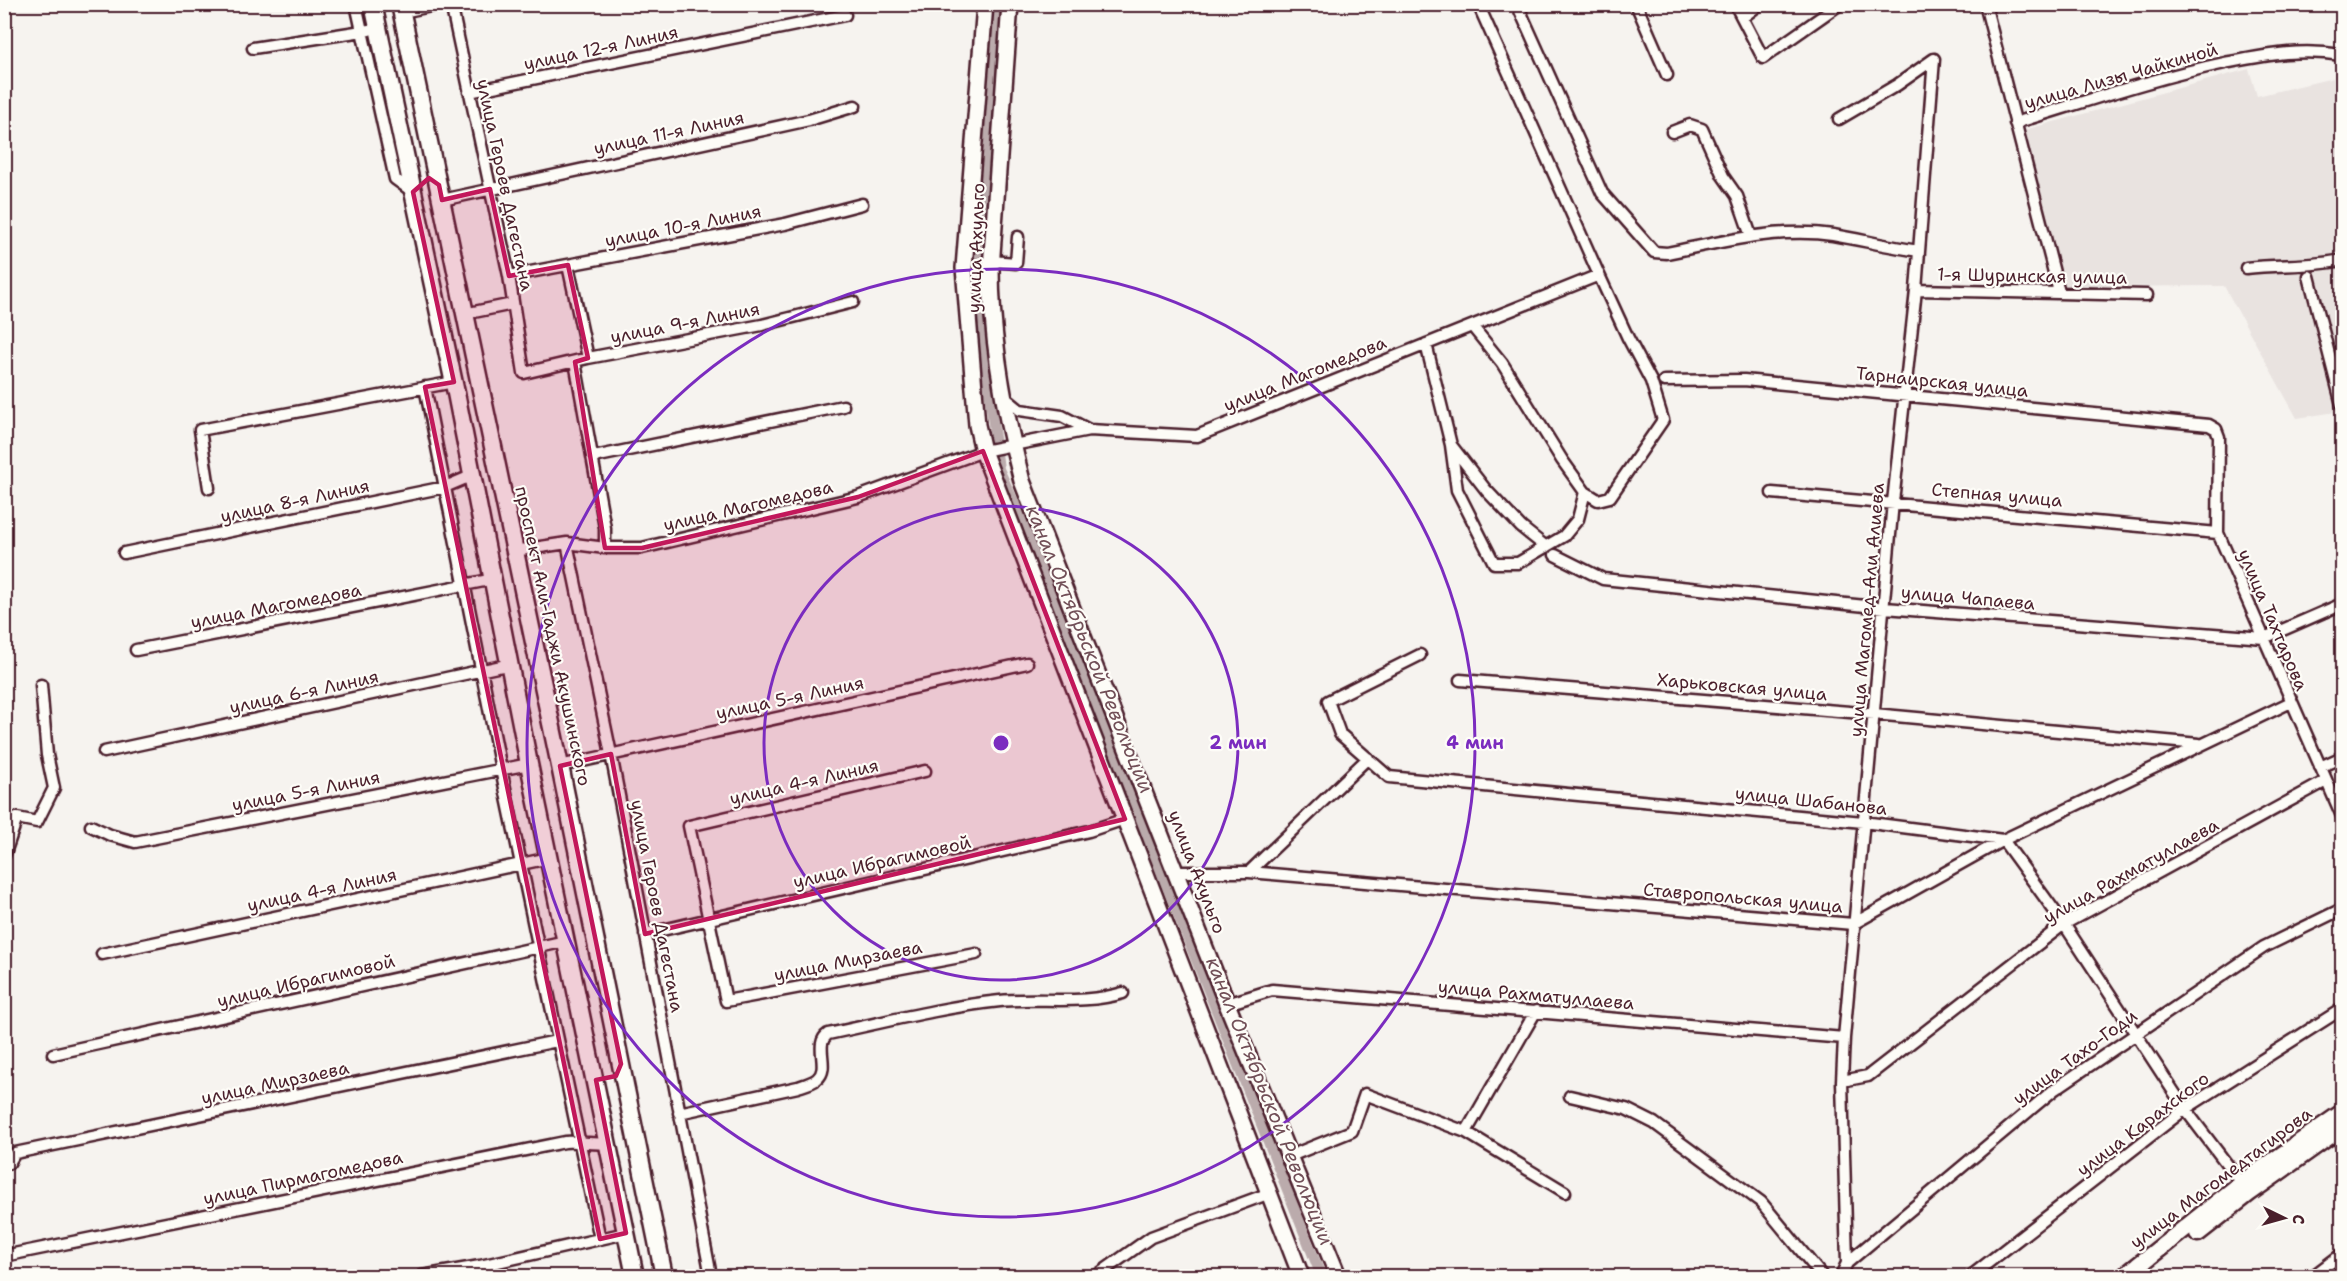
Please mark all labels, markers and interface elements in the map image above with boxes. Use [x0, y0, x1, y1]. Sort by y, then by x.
street label: улица 12-я Линия [521, 20, 681, 76]
street label: улица Лизы Чайкиной [2022, 37, 2221, 115]
street label: улица Героев Дагестана [471, 77, 539, 293]
street label: улица 11-я Линия [591, 105, 747, 161]
street label: улица Ахульго [962, 182, 990, 314]
street label: улица 10-я Линия [603, 199, 763, 253]
street label: 1-я Шуринская улица [1937, 262, 2127, 290]
street label: улица 9-я Линия [608, 297, 762, 349]
street label: улица Магомедова [1220, 330, 1390, 418]
street label: Тарнаирская улица [1855, 361, 2029, 403]
street label: улица 8-я Линия [218, 473, 372, 529]
street label: улица Магомедова [661, 475, 835, 537]
street label: Степная улица [1931, 477, 2063, 513]
street label: улица Магомед-Али Алиева [1844, 482, 1890, 738]
street label: проспект Али-Гаджи Акушинского [509, 484, 597, 788]
water label: канал Октябрьской Революции [1020, 501, 1160, 797]
street label: улица Тахтарова [2232, 545, 2314, 695]
street label: улица Магомедова [189, 578, 363, 634]
street label: улица Чапаева [1900, 580, 2036, 616]
street label: улица 6-я Линия [227, 664, 381, 720]
street label: Харьковская улица [1656, 668, 1828, 706]
street label: улица 5-я Линия [714, 671, 866, 725]
text: 2 мин [1209, 731, 1267, 755]
text: 4 мин [1446, 731, 1504, 755]
centre of rings [991, 733, 1011, 753]
street label: улица 4-я Линия [727, 753, 881, 811]
street label: улица 5-я Линия [230, 765, 382, 817]
street label: улица Шабанова [1734, 781, 1888, 821]
street label: улица Героев Дагестана [625, 798, 689, 1014]
street label: улица Ахульго [1162, 807, 1232, 937]
street label: улица Рахматуллаева [2039, 813, 2223, 929]
street label: улица Ибрагимовой [791, 830, 973, 894]
street label: улица 4-я Линия [245, 862, 399, 918]
street label: Ставропольская улица [1642, 877, 1844, 919]
street label: улица Мирзаева [772, 935, 924, 987]
street label: улица Ибрагимовой [215, 949, 397, 1013]
water label: канал Октябрьской Революции [1200, 953, 1340, 1249]
street label: улица Рахматуллаева [1437, 974, 1635, 1016]
street label: улица Тахо-Годи [2008, 1004, 2142, 1110]
street label: улица Мирзаева [199, 1056, 351, 1110]
street label: улица Карахского [2072, 1066, 2214, 1182]
street label: улица Магомедтагирова [2125, 1102, 2317, 1254]
street label: улица Пирмагомедова [201, 1145, 405, 1211]
north arrow [2254, 1188, 2314, 1248]
text: С [2288, 1213, 2309, 1225]

